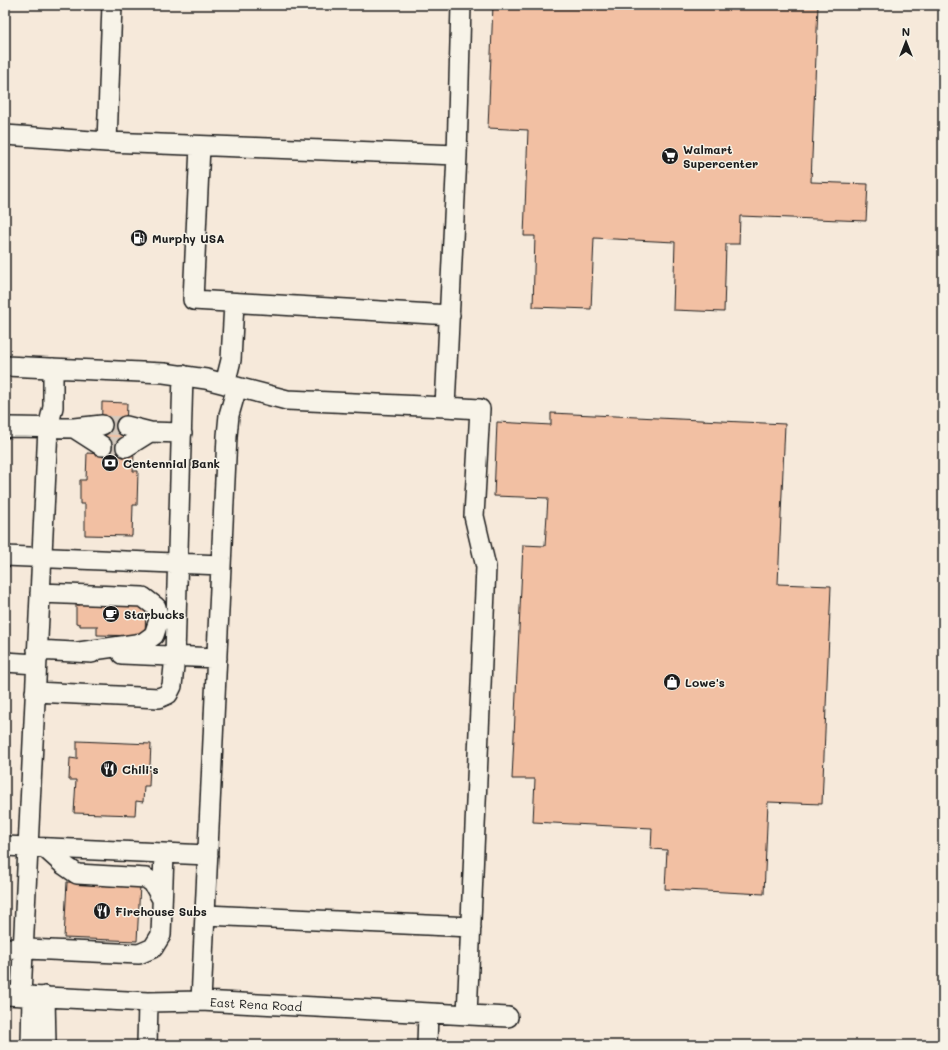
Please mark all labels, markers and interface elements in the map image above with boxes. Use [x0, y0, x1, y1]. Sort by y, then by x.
north arrow [886, 22, 926, 62]
text: N [902, 24, 910, 39]
place label: Walmart Supercenter [683, 141, 758, 171]
supermarket icon: Walmart Supercenter [660, 146, 680, 166]
fuel station icon: Murphy USA [129, 228, 149, 248]
place label: Murphy USA [152, 230, 225, 246]
bank icon: Centennial Bank [100, 453, 120, 473]
place label: Centennial Bank [123, 455, 220, 471]
cafe icon: Starbucks [101, 604, 121, 624]
place label: Starbucks [124, 606, 185, 622]
shop icon: Lowe's [662, 672, 682, 692]
place label: Lowe's [685, 674, 725, 690]
restaurant icon: Chili's [99, 759, 119, 779]
place label: Chili's [122, 761, 158, 777]
restaurant icon: Firehouse Subs [92, 901, 112, 921]
place label: Firehouse Subs [115, 903, 207, 919]
street label: East Rena Road [210, 994, 303, 1014]

